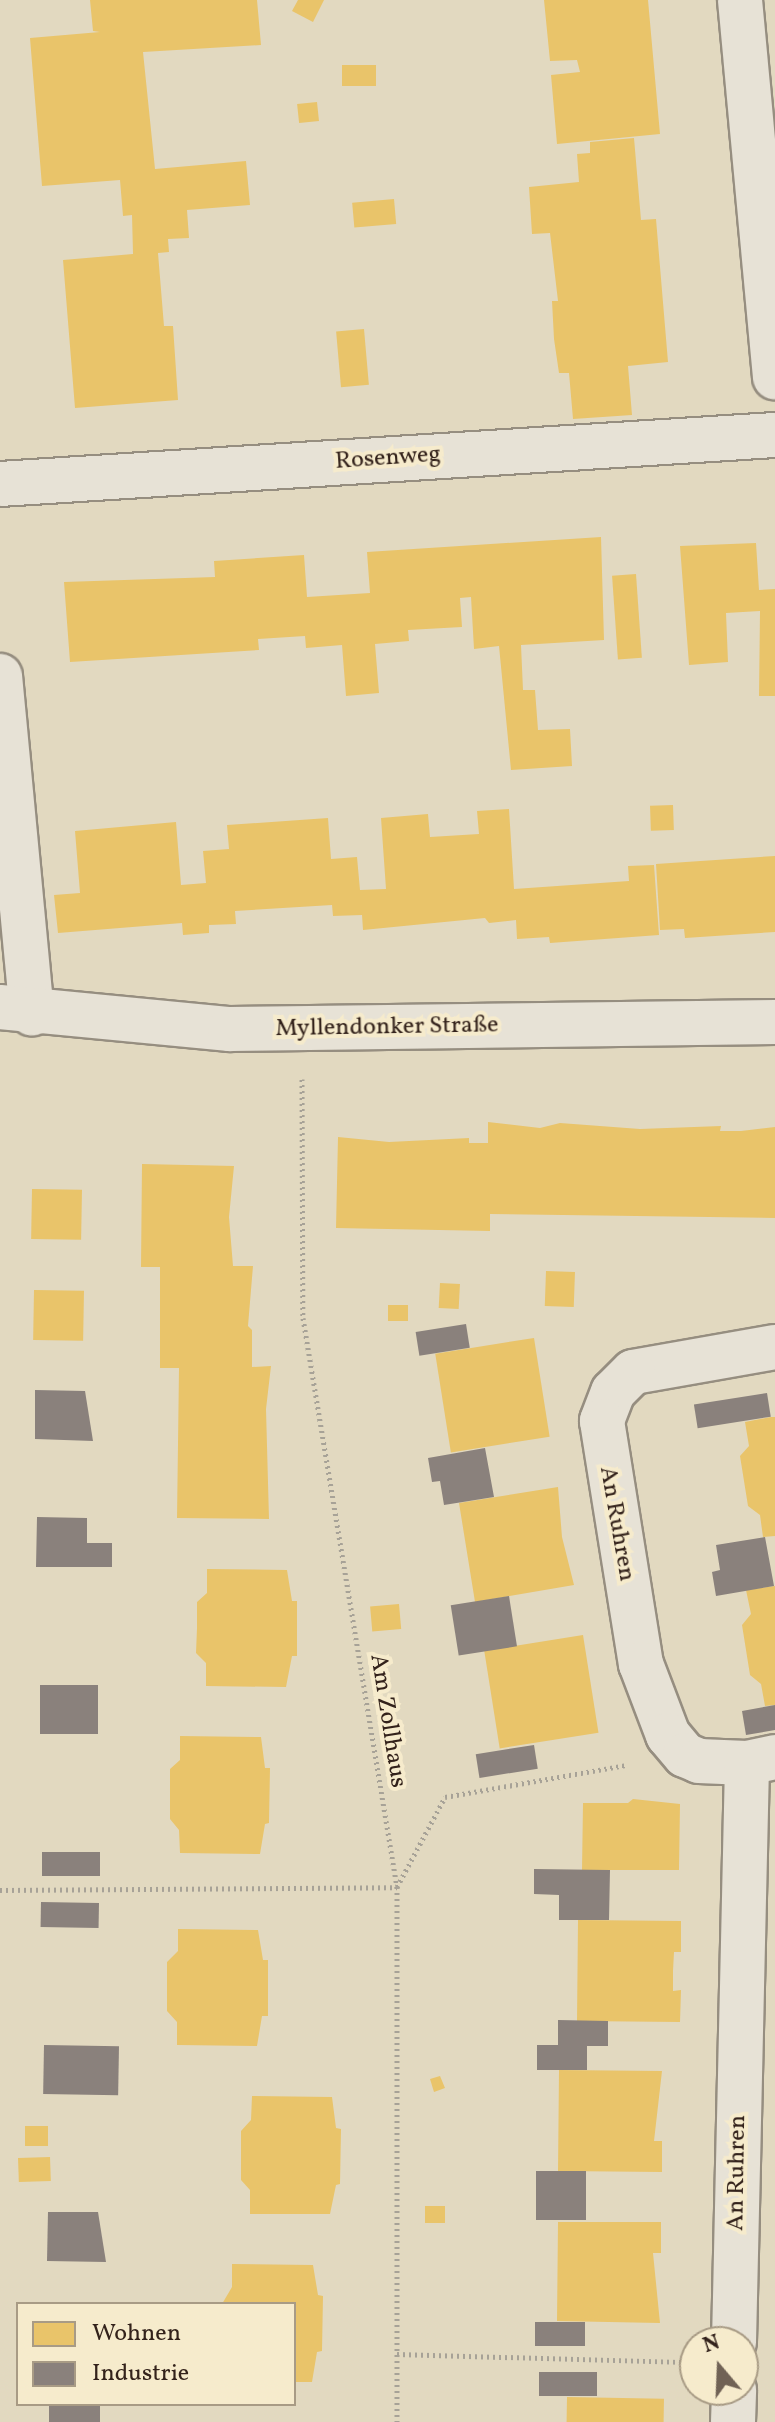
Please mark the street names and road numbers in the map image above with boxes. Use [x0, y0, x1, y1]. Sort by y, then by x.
street label: Rosenweg [334, 441, 442, 477]
street label: Myllendonker Straße [275, 1012, 499, 1044]
street label: An Ruhren [592, 1464, 640, 1584]
street label: Am Zollhaus [362, 1652, 412, 1790]
street label: An Ruhren [723, 2115, 753, 2231]

